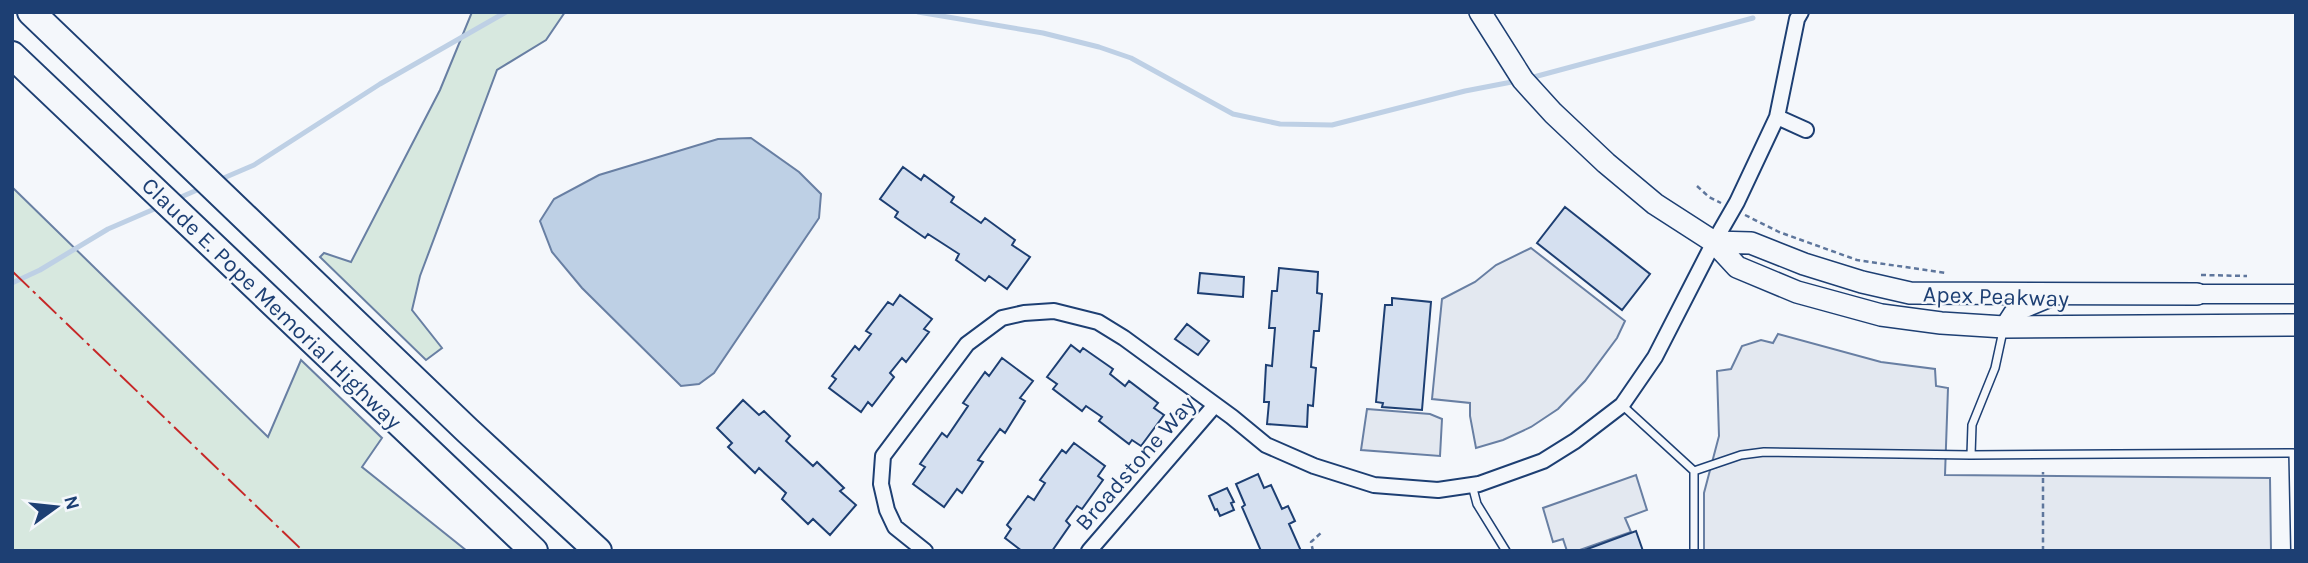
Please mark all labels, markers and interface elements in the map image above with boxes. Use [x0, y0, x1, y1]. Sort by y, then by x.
street label: Claude E. Pope Memorial Highway [136, 172, 407, 435]
street label: Apex Peakway [1923, 280, 2070, 313]
street label: Broadstone Way [1070, 390, 1201, 536]
north arrow [21, 472, 91, 542]
text: N [59, 493, 84, 512]

